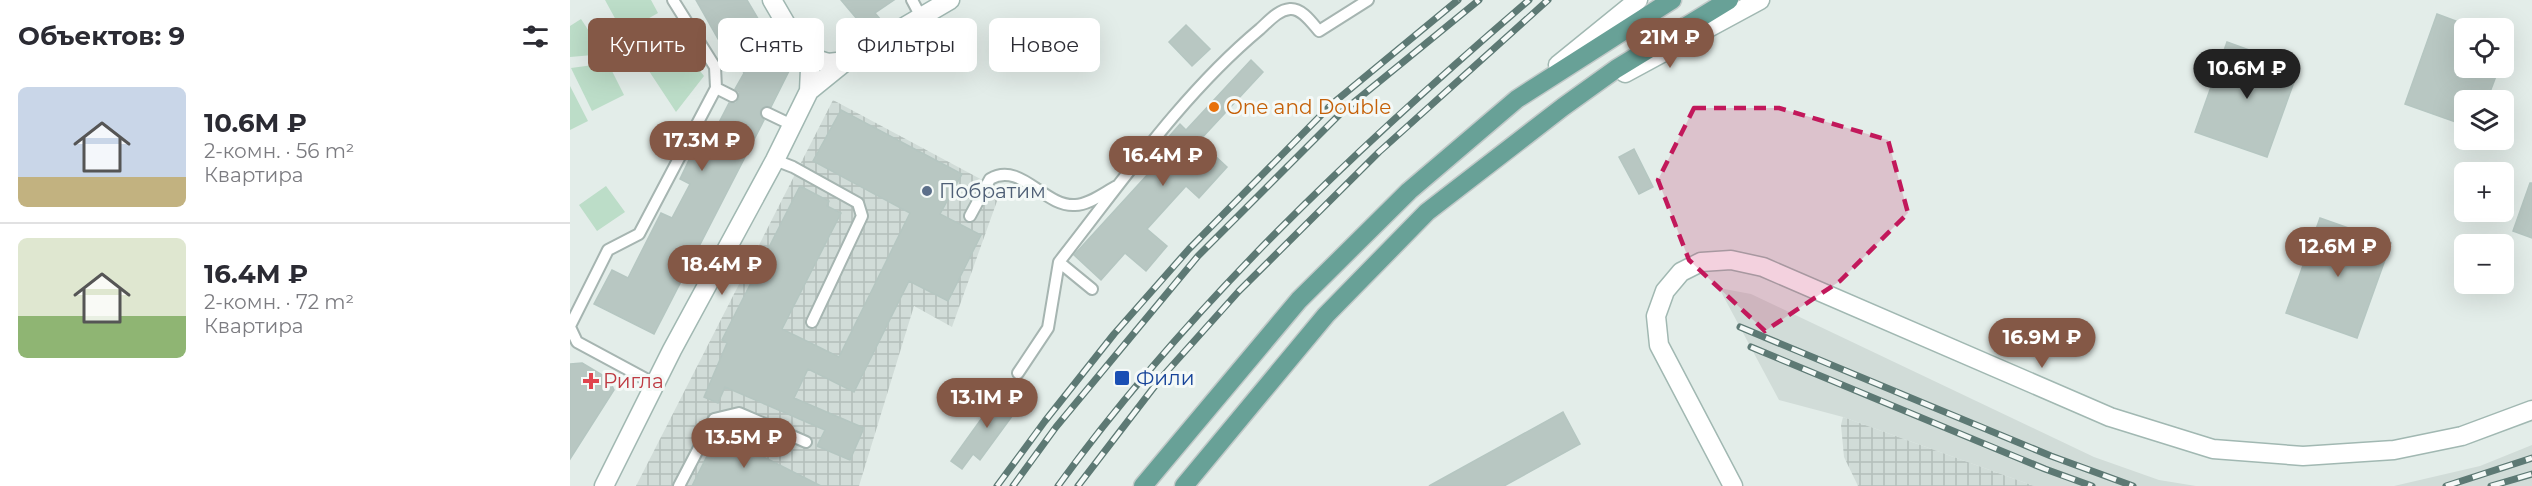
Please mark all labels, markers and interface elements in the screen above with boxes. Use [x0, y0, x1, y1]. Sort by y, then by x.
chip: Купить [588, 18, 706, 72]
chip: Снять [718, 18, 824, 72]
chip: Фильтры [836, 18, 977, 72]
chip: Новое [989, 18, 1100, 72]
pin: 21M ₽ [1628, 18, 1712, 69]
map controls [2454, 18, 2514, 294]
button: locate [2454, 18, 2514, 78]
text: Объектов: 9 [18, 20, 185, 52]
icon: filters [519, 20, 552, 53]
text: 21M ₽ [1640, 25, 1700, 49]
pin: 10.6M ₽ [2192, 49, 2302, 100]
text: 10.6M ₽ [2207, 56, 2287, 80]
button: layers [2454, 90, 2514, 150]
place label: One and Double [1226, 95, 1391, 119]
marker: One and Double [1207, 100, 1221, 114]
text: 10.6M ₽ [204, 107, 307, 139]
icon: home [66, 111, 138, 183]
pin: 17.3M ₽ [647, 121, 757, 172]
text: 17.3M ₽ [664, 128, 740, 152]
pin: 16.4M ₽ [1108, 136, 1218, 187]
text: 2-комн. · 56 m² [204, 139, 354, 163]
text: 16.4M ₽ [1123, 143, 1203, 167]
button: + [2454, 162, 2514, 222]
text: Квартира [204, 163, 304, 187]
place label: Побратим [939, 179, 1046, 203]
marker: Побратим [920, 184, 934, 198]
pin: 12.6M ₽ [2283, 227, 2393, 278]
text: 12.6M ₽ [2299, 234, 2377, 258]
button: − [2454, 234, 2514, 294]
pin: 18.4M ₽ [667, 245, 777, 296]
text: 18.4M ₽ [682, 252, 762, 276]
text: 16.4M ₽ [204, 258, 308, 290]
icon: home [66, 262, 138, 334]
text: 2-комн. · 72 m² [204, 290, 354, 314]
text: Квартира [204, 314, 304, 338]
pin: 16.9M ₽ [1987, 318, 2097, 369]
text: 16.9M ₽ [2002, 325, 2082, 349]
place label: Фили [1136, 366, 1195, 390]
place label: Ригла [603, 369, 664, 393]
marker: Фили [1113, 369, 1131, 387]
marker: Ригла [584, 374, 598, 388]
pin: 13.1M ₽ [932, 378, 1042, 429]
text: 13.1M ₽ [951, 385, 1023, 409]
pin: 13.5M ₽ [689, 418, 799, 469]
text: 13.5M ₽ [705, 425, 783, 449]

